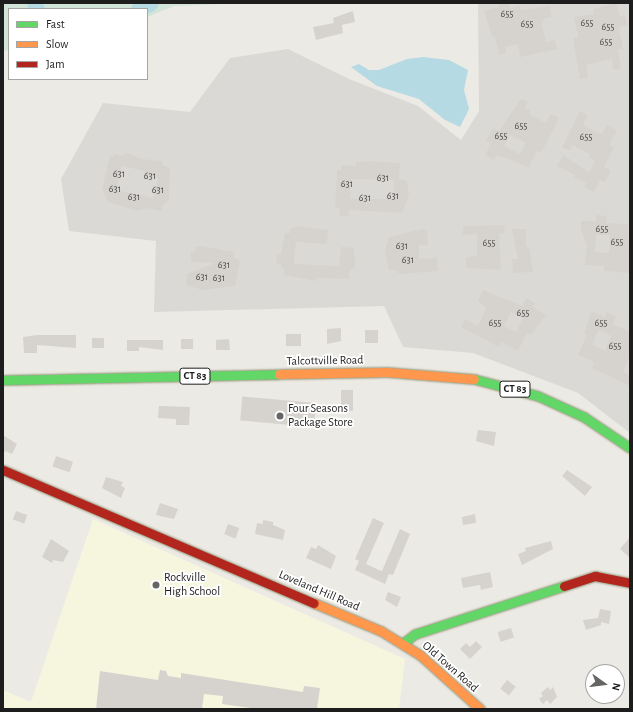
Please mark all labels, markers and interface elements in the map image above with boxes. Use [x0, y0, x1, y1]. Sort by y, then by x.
legend [8, 8, 148, 80]
house number: 655 [500, 9, 514, 21]
text: Fast [46, 18, 65, 30]
house number: 655 [580, 18, 594, 30]
house number: 655 [520, 19, 534, 31]
house number: 655 [601, 22, 615, 34]
house number: 655 [599, 37, 613, 49]
text: Slow [46, 38, 68, 50]
text: Jam [46, 58, 65, 70]
house number: 655 [514, 121, 528, 133]
house number: 655 [494, 131, 508, 143]
house number: 655 [579, 132, 593, 144]
house number: 631 [113, 169, 125, 181]
house number: 631 [144, 171, 156, 183]
house number: 631 [377, 173, 389, 185]
house number: 631 [341, 179, 353, 191]
house number: 631 [109, 184, 121, 196]
house number: 631 [152, 185, 164, 197]
house number: 631 [387, 191, 399, 203]
house number: 631 [128, 192, 140, 204]
house number: 631 [359, 193, 371, 205]
house number: 655 [595, 224, 609, 236]
house number: 655 [610, 237, 624, 249]
house number: 655 [482, 238, 496, 250]
house number: 631 [396, 241, 408, 253]
house number: 631 [402, 255, 414, 267]
house number: 631 [218, 260, 230, 272]
house number: 631 [196, 272, 208, 284]
house number: 631 [213, 273, 225, 285]
house number: 655 [516, 308, 530, 320]
house number: 655 [488, 318, 502, 330]
house number: 655 [594, 318, 608, 330]
house number: 655 [608, 341, 622, 353]
street label: Talcottville Road [286, 353, 364, 369]
road number: CT 83 [179, 367, 211, 385]
road number: CT 83 [499, 380, 531, 398]
place label: Four Seasons Package Store [288, 402, 353, 430]
marker: Four Seasons Package Store [275, 411, 285, 421]
street label: Loveland Hill Road [276, 567, 362, 615]
place label: Rockville High School [164, 571, 220, 599]
marker: Rockville High School [151, 580, 161, 590]
street label: Old Town Road [419, 639, 481, 695]
north arrow [585, 664, 625, 704]
text: N [610, 682, 622, 692]

